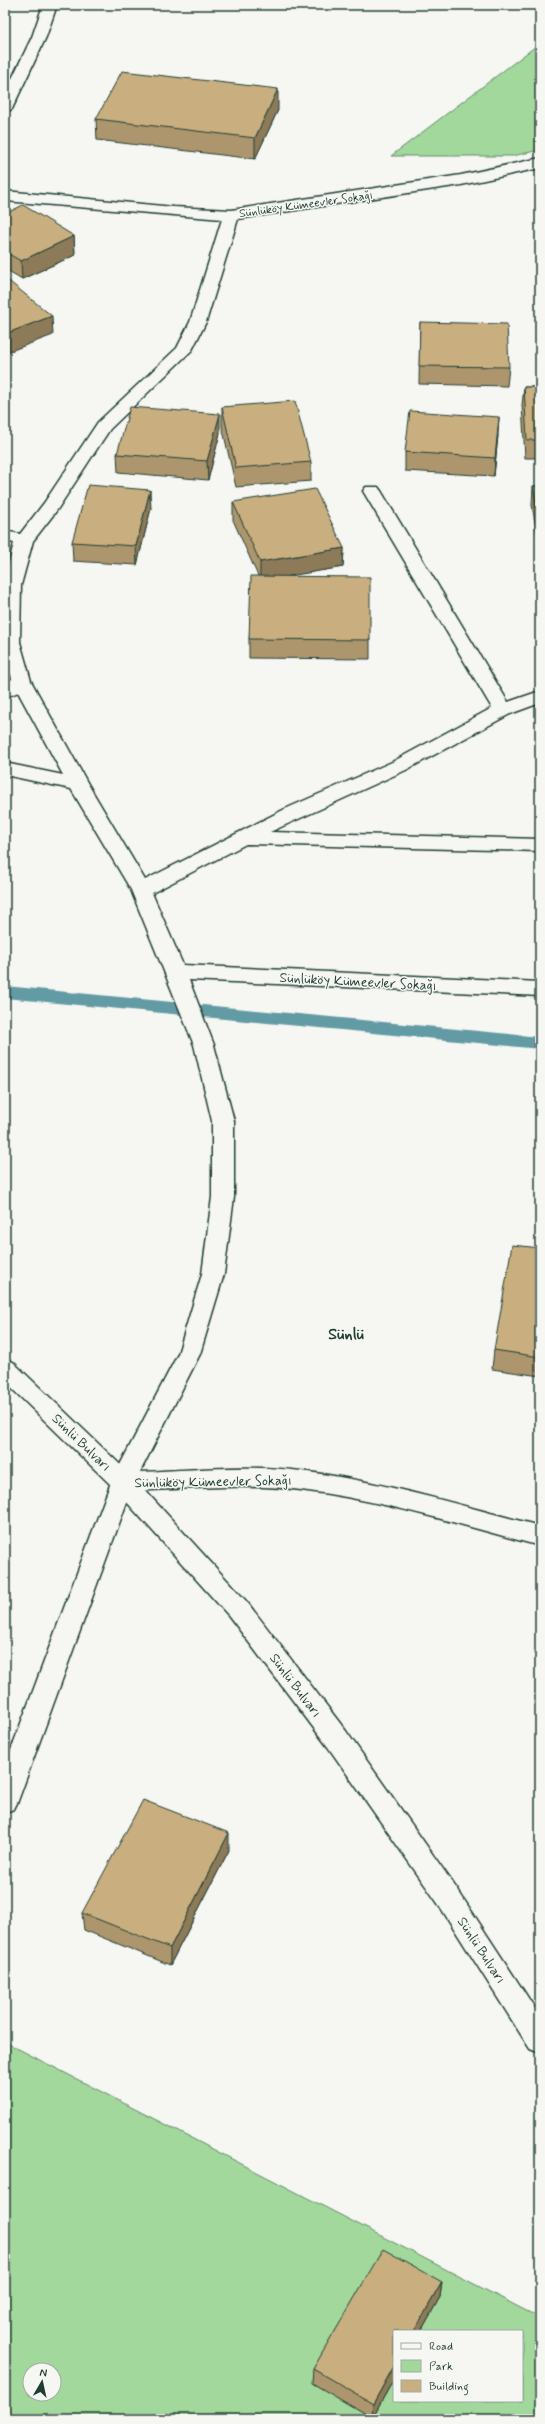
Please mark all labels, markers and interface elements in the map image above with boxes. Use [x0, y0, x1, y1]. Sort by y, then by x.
street label: Sünlüköy Kümeevler Sokağı [238, 188, 374, 222]
street label: Sünlüköy Kümeevler Sokağı [279, 969, 437, 995]
district label: Sünlü [328, 1324, 365, 1345]
street label: Sünlü Bulvarı [48, 1410, 115, 1476]
street label: Sünlüköy Kümeevler Sokağı [134, 1472, 292, 1492]
street label: Sünlü Bulvarı [265, 1650, 325, 1721]
street label: Sünlü Bulvarı [453, 1914, 509, 1987]
legend [393, 2330, 523, 2402]
text: Road [429, 2339, 453, 2355]
text: Park [429, 2359, 453, 2375]
north arrow [22, 2362, 62, 2402]
text: N [39, 2366, 48, 2381]
text: Building [429, 2379, 469, 2396]

